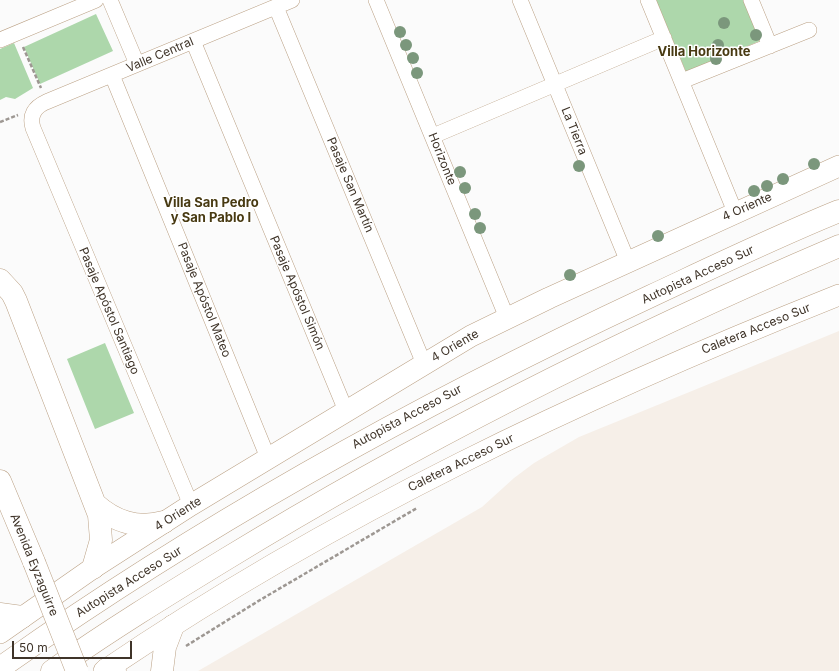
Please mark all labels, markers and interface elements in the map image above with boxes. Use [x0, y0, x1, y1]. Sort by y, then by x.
street label: Valle Central [124, 34, 196, 76]
district label: Villa Horizonte [657, 44, 751, 60]
street label: La Tierra [558, 105, 590, 157]
street label: Horizonte [425, 131, 459, 187]
street label: Pasaje San Martín [323, 135, 377, 235]
street label: 4 Oriente [720, 190, 774, 224]
district label: Villa San Pedro y San Pablo I [163, 195, 259, 226]
street label: Pasaje Apóstol Simón [266, 234, 328, 352]
street label: Pasaje Apóstol Mateo [174, 240, 234, 360]
street label: Autopista Acceso Sur [640, 243, 756, 307]
street label: Pasaje Apóstol Santiago [76, 245, 142, 377]
street label: Caletera Acceso Sur [700, 301, 812, 357]
street label: 4 Oriente [429, 327, 481, 365]
street label: Autopista Acceso Sur [350, 382, 464, 452]
street label: Caletera Acceso Sur [406, 431, 516, 495]
street label: 4 Oriente [152, 494, 204, 534]
street label: Avenida Eyzaguirre [7, 512, 61, 618]
street label: Autopista Acceso Sur [73, 543, 185, 621]
scale bar [14, 633, 134, 659]
text: 50 m [19, 640, 48, 655]

